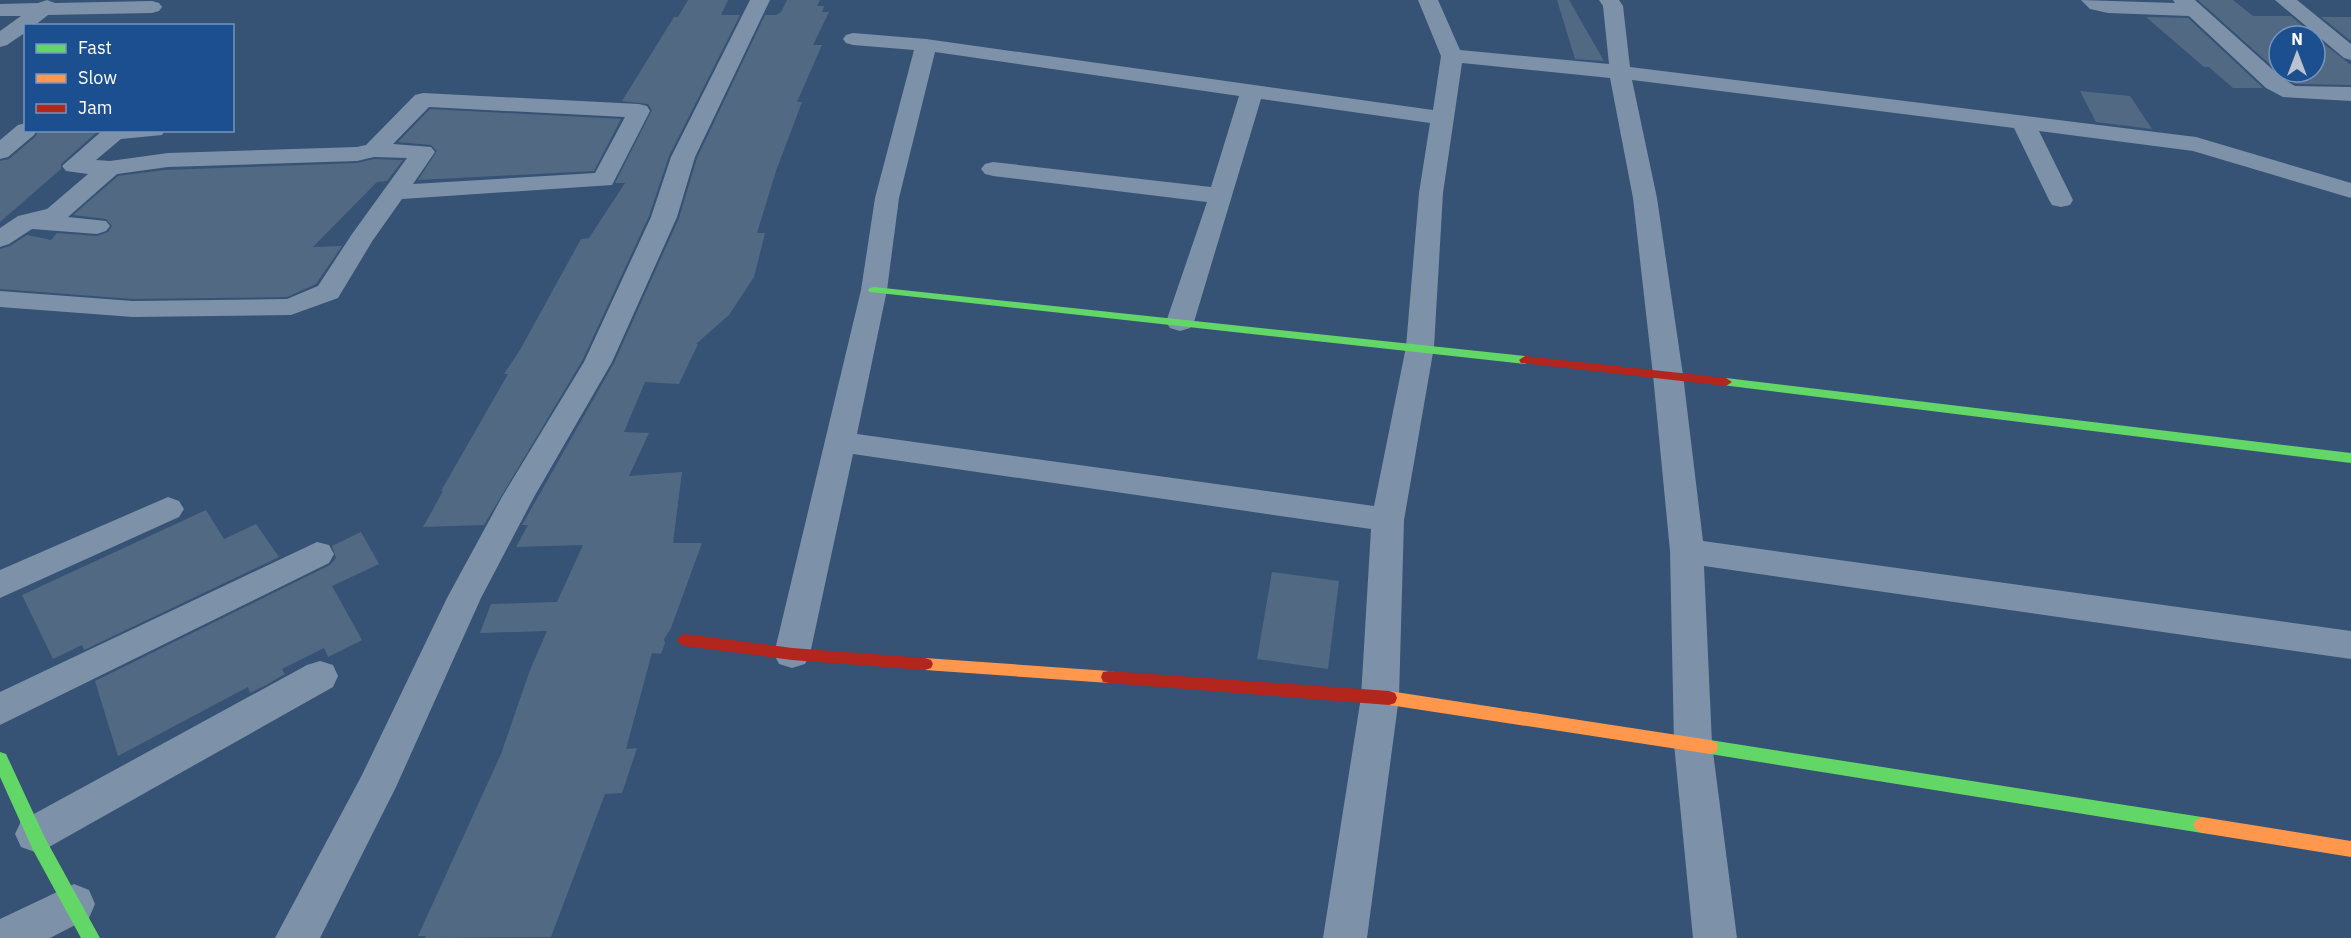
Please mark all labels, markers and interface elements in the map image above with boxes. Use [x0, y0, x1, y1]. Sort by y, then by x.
legend [24, 24, 234, 132]
north arrow [2267, 24, 2327, 84]
text: N [2291, 29, 2303, 49]
text: Fast [78, 36, 112, 59]
text: Slow [78, 66, 117, 89]
text: Jam [78, 96, 113, 119]

